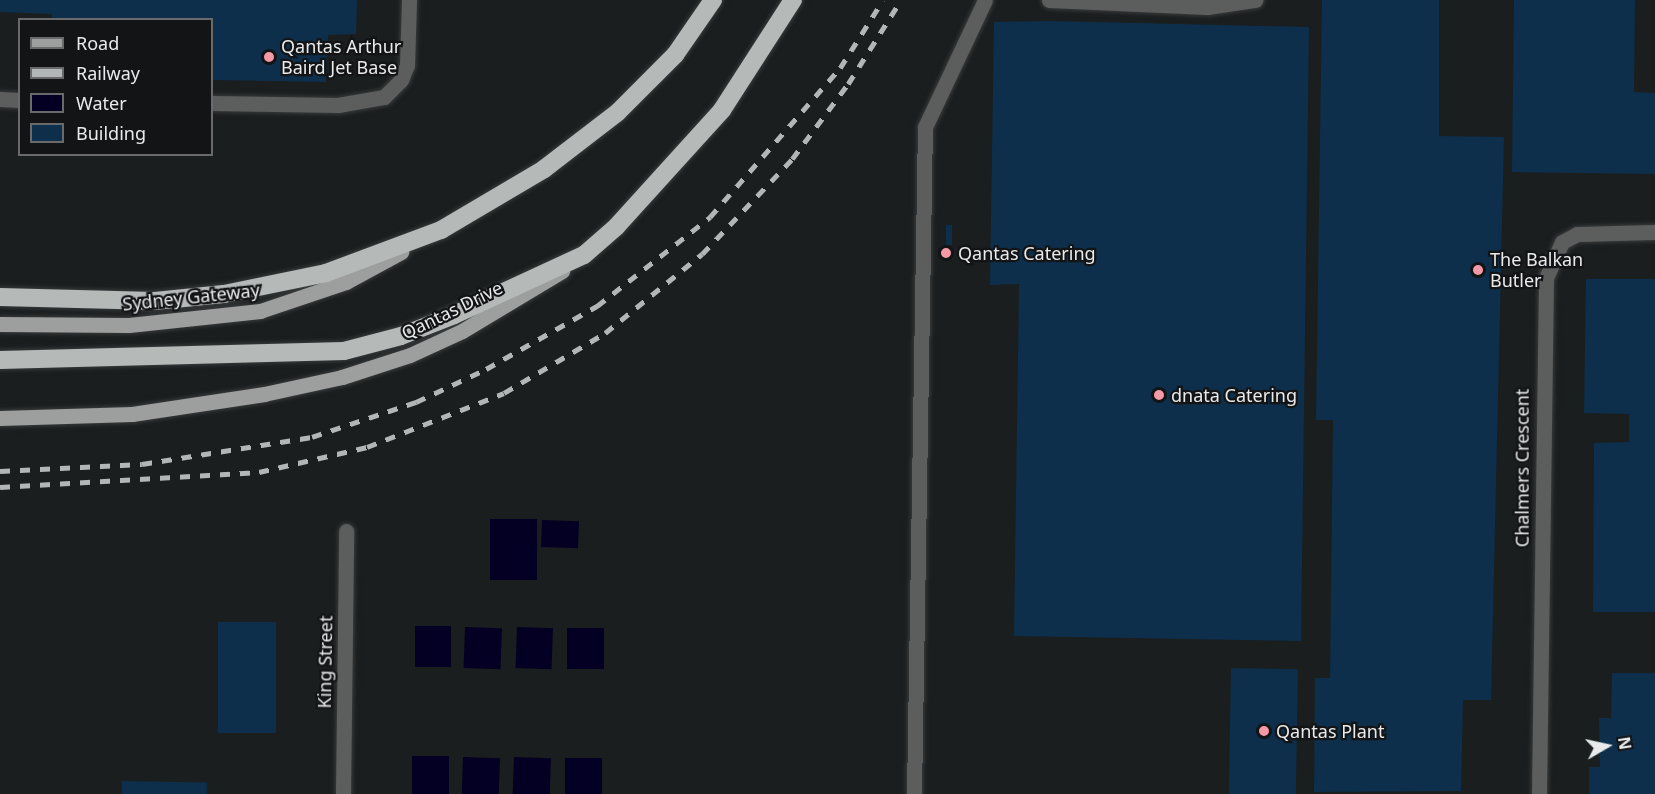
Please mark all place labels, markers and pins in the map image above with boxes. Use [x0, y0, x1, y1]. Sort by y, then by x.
place label: Qantas Arthur Baird Jet Base [281, 36, 401, 78]
marker: Qantas Arthur Baird Jet Base [262, 50, 276, 64]
place label: Qantas Catering [958, 242, 1096, 264]
marker: Qantas Catering [939, 246, 953, 260]
place label: The Balkan Butler [1490, 249, 1583, 292]
marker: The Balkan Butler [1471, 263, 1485, 277]
place label: dnata Catering [1171, 384, 1297, 406]
marker: dnata Catering [1152, 388, 1166, 402]
place label: Qantas Plant [1276, 720, 1384, 742]
marker: Qantas Plant [1257, 724, 1271, 738]

